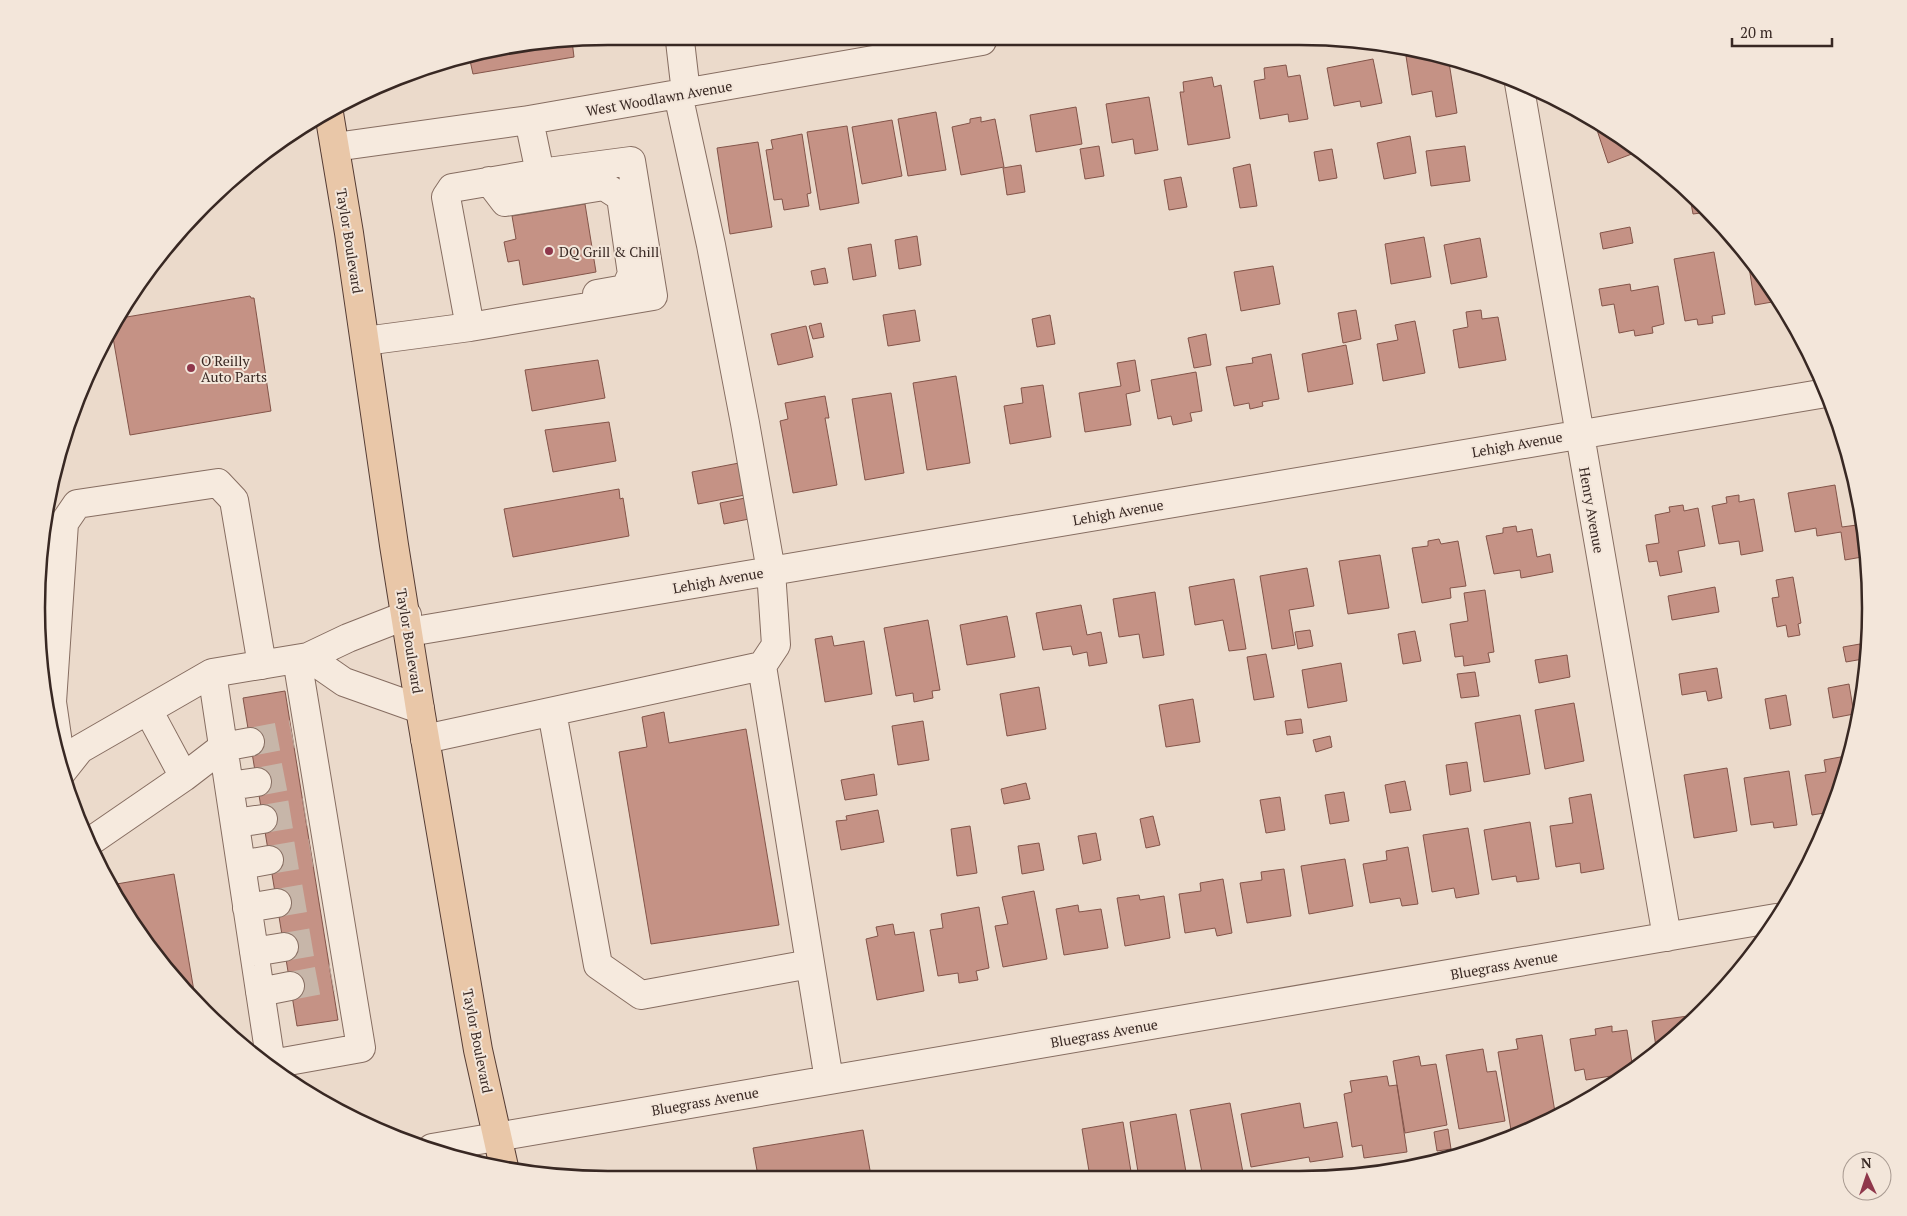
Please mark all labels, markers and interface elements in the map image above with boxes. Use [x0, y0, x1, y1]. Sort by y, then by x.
scale bar [1732, 15, 1832, 47]
text: 20 m [1740, 22, 1773, 42]
street label: West Woodlawn Avenue [584, 76, 734, 120]
street label: Taylor Boulevard [332, 187, 368, 295]
place label: DQ Grill & Chill [559, 242, 659, 261]
marker: DQ Grill & Chill [543, 245, 555, 257]
place label: O'Reilly Auto Parts [201, 351, 267, 386]
marker: O'Reilly Auto Parts [185, 362, 197, 374]
street label: Lehigh Avenue [1470, 427, 1564, 461]
street label: Henry Avenue [1575, 465, 1609, 555]
street label: Lehigh Avenue [1071, 495, 1165, 529]
street label: Lehigh Avenue [671, 563, 765, 597]
street label: Taylor Boulevard [392, 587, 428, 695]
street label: Bluegrass Avenue [1449, 946, 1559, 984]
street label: Taylor Boulevard [459, 987, 497, 1095]
street label: Bluegrass Avenue [1049, 1014, 1159, 1052]
street label: Bluegrass Avenue [650, 1082, 760, 1120]
north arrow [1842, 1151, 1892, 1201]
text: N [1860, 1153, 1872, 1172]

